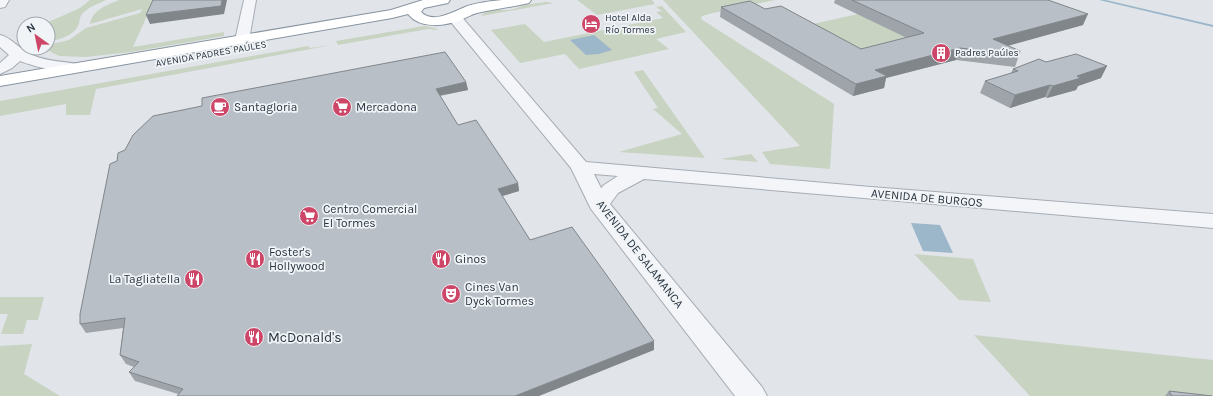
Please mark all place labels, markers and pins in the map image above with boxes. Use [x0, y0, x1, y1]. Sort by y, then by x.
place label: Hotel Alda Río Tormes [605, 12, 655, 36]
hotel icon: Hotel Alda Río Tormes [580, 13, 602, 35]
building icon: Padres Paúles [930, 42, 952, 64]
place label: Padres Paúles [955, 47, 1019, 59]
cafe icon: Santagloria [209, 96, 231, 118]
supermarket icon: Mercadona [331, 96, 353, 118]
place label: Santagloria [234, 100, 297, 114]
place label: Mercadona [356, 100, 417, 114]
place label: Centro Comercial El Tormes [323, 202, 417, 230]
supermarket icon: Centro Comercial El Tormes [298, 205, 320, 227]
place label: Foster's Hollywood [269, 245, 325, 273]
restaurant icon: Foster's Hollywood [244, 248, 266, 270]
restaurant icon: Ginos [430, 248, 452, 270]
place label: Ginos [455, 252, 486, 266]
restaurant icon: La Tagliatella [183, 268, 205, 290]
place label: La Tagliatella [109, 272, 180, 286]
place label: Cines Van Dyck Tormes [465, 280, 534, 308]
theatre icon: Cines Van Dyck Tormes [440, 283, 462, 305]
restaurant icon: McDonald's [243, 326, 265, 348]
place label: McDonald's [268, 329, 342, 346]

